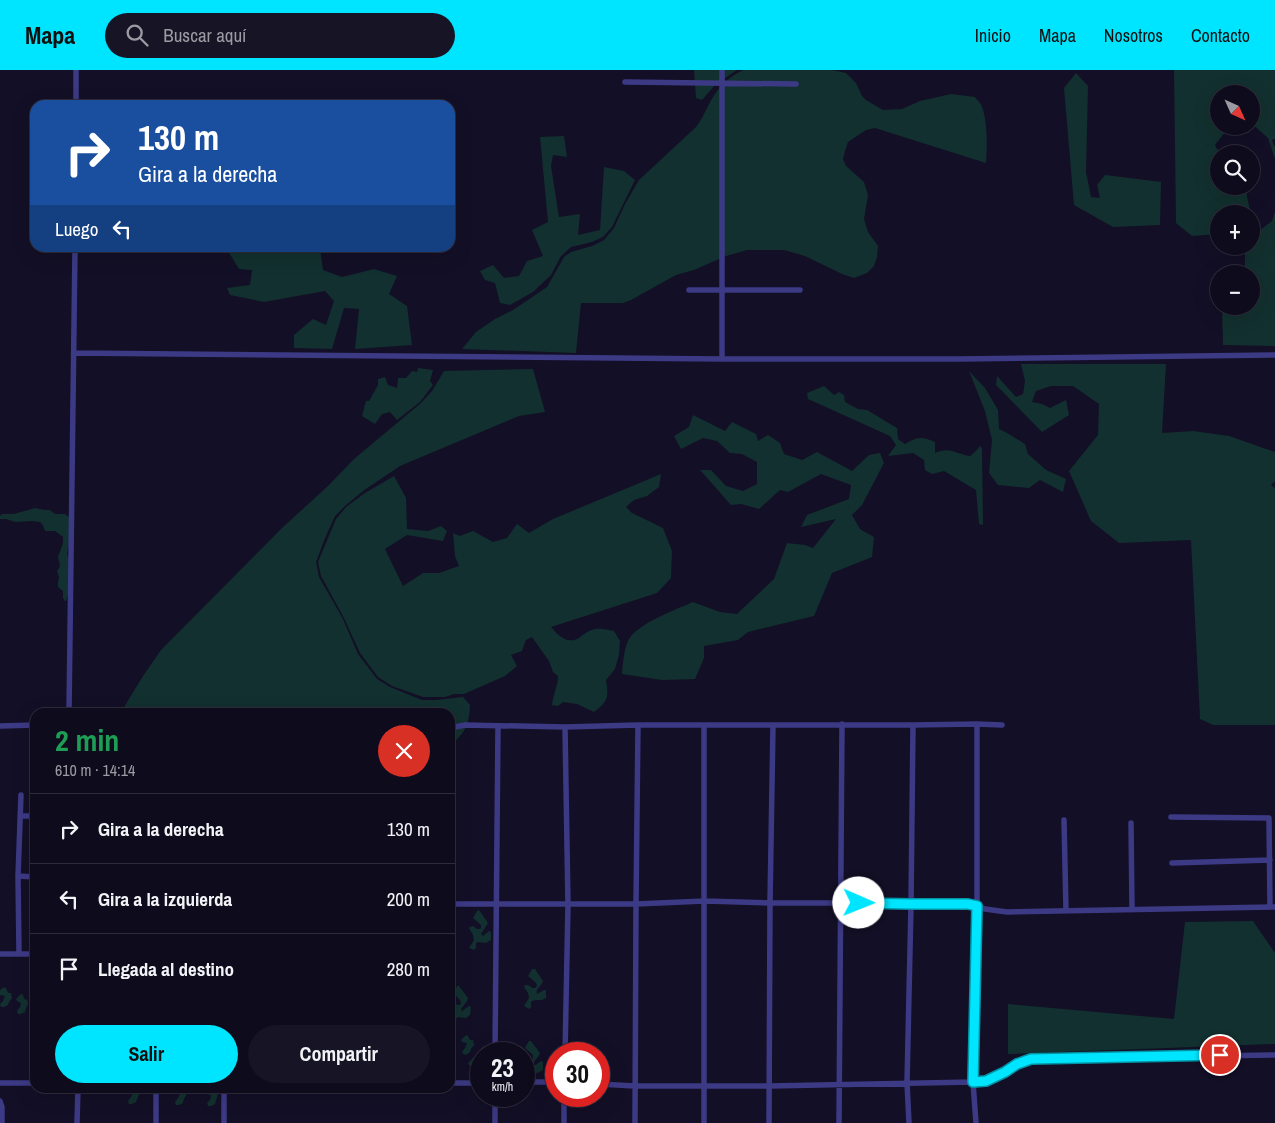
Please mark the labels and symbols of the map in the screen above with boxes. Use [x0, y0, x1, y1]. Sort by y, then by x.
north arrow [1210, 85, 1260, 135]
position arrow [832, 876, 884, 928]
pin [1199, 1034, 1241, 1076]
speed limit sign: 30 [545, 1042, 610, 1107]

